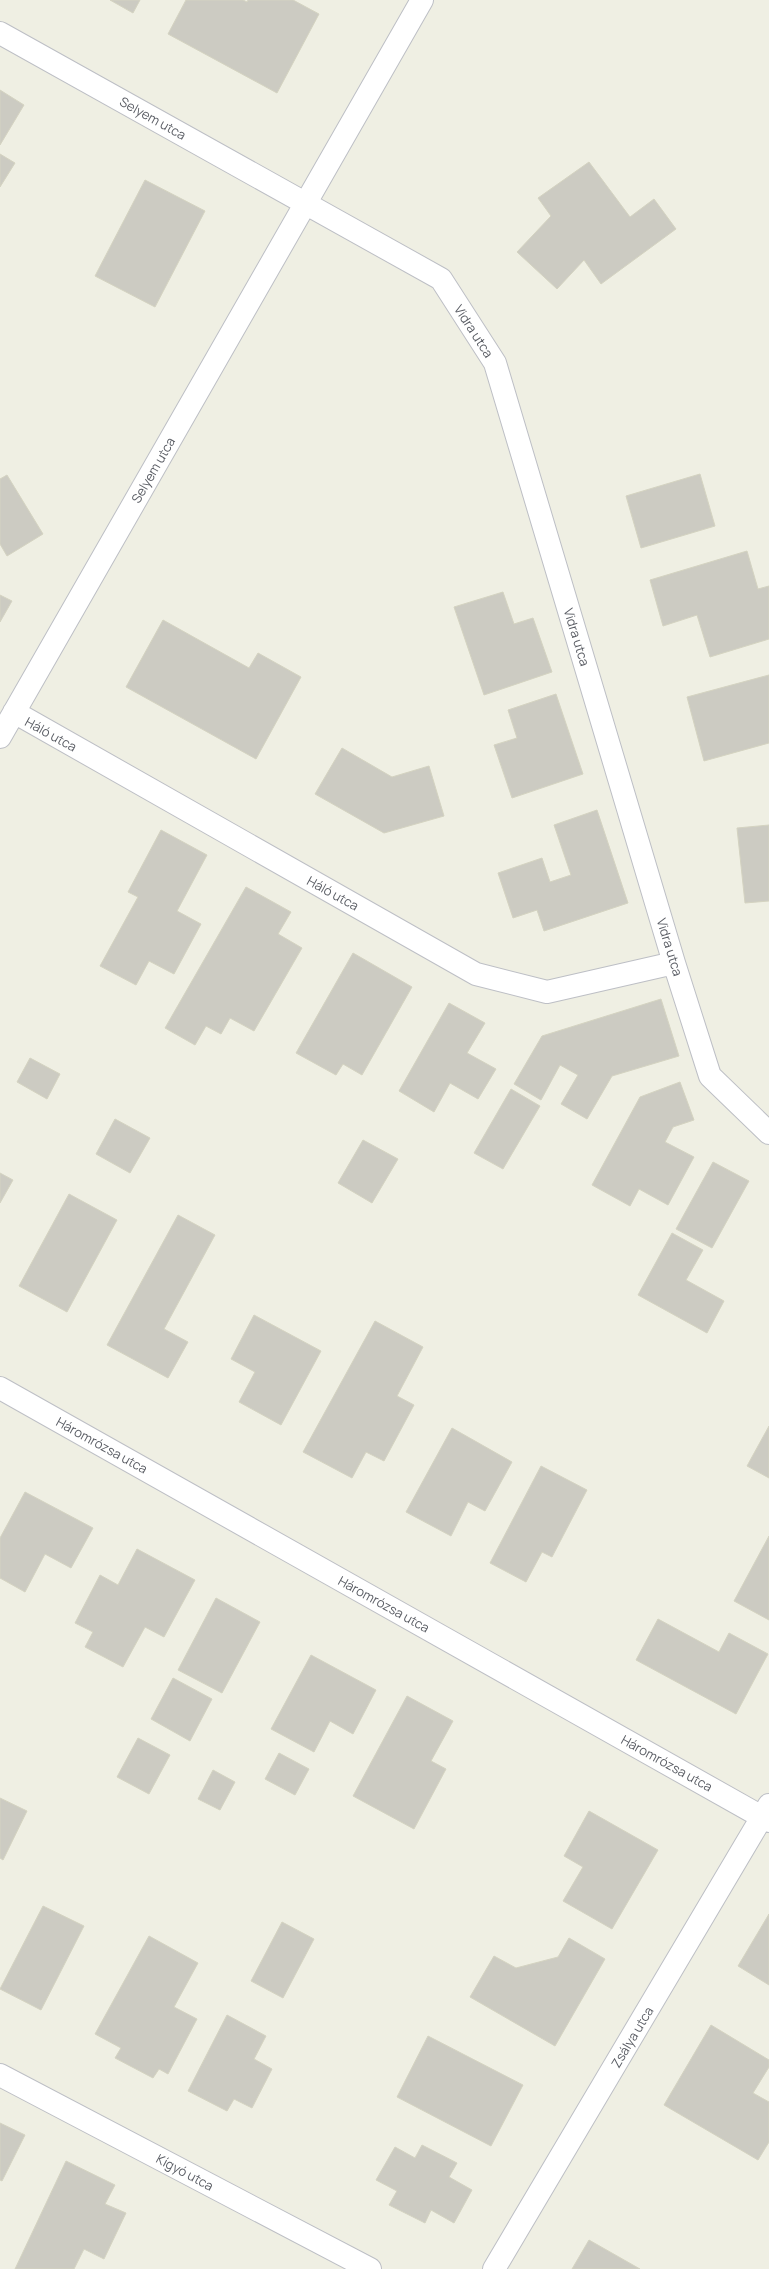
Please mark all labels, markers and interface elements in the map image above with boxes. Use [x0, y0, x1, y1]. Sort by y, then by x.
street label: Selyem utca [117, 92, 189, 144]
street label: Vidra utca [450, 301, 498, 361]
street label: Selyem utca [127, 434, 179, 506]
street label: Vidra utca [560, 606, 594, 668]
street label: Háló utca [22, 712, 80, 756]
street label: Háló utca [304, 871, 362, 915]
street label: Vidra utca [653, 916, 687, 978]
street label: Háromrózsa utca [53, 1412, 151, 1478]
street label: Háromrózsa utca [335, 1571, 433, 1637]
street label: Háromrózsa utca [618, 1730, 716, 1796]
street label: Zsálya utca [607, 2003, 657, 2071]
street label: Kígyó utca [153, 2149, 217, 2195]

